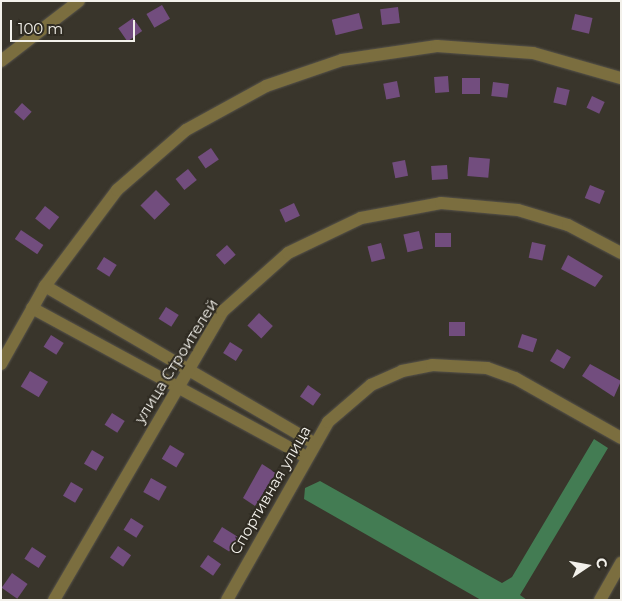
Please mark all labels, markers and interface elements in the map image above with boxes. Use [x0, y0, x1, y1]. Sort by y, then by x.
scale bar [12, 10, 138, 42]
text: 100 m [18, 19, 63, 38]
street label: улица Строителей [130, 295, 222, 427]
street label: Спортивная улица [226, 422, 314, 558]
north arrow [562, 541, 612, 591]
text: С [592, 556, 612, 570]

